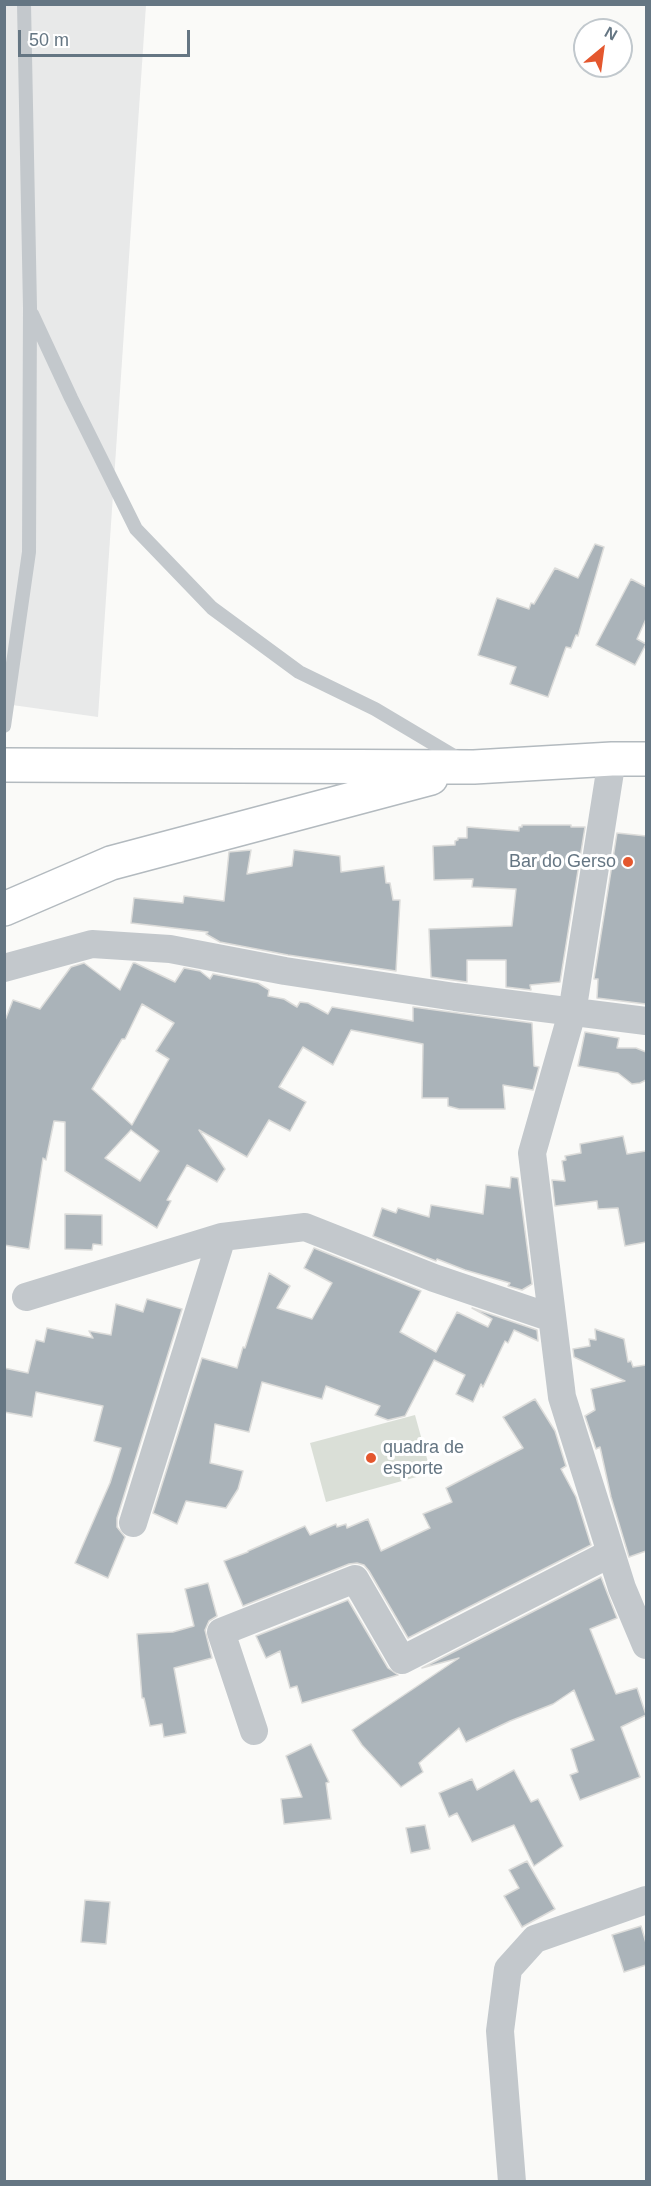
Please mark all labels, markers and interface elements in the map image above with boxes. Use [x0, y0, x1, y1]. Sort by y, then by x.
scale bar [21, 18, 194, 56]
north arrow [573, 18, 633, 78]
text: N [602, 23, 620, 44]
text: 50 m [29, 30, 69, 50]
place label: Bar do Gerso [509, 851, 616, 873]
marker: Bar do Gerso [621, 855, 635, 869]
place label: quadra de esporte [383, 1437, 464, 1480]
marker: quadra de esporte [364, 1451, 378, 1465]

